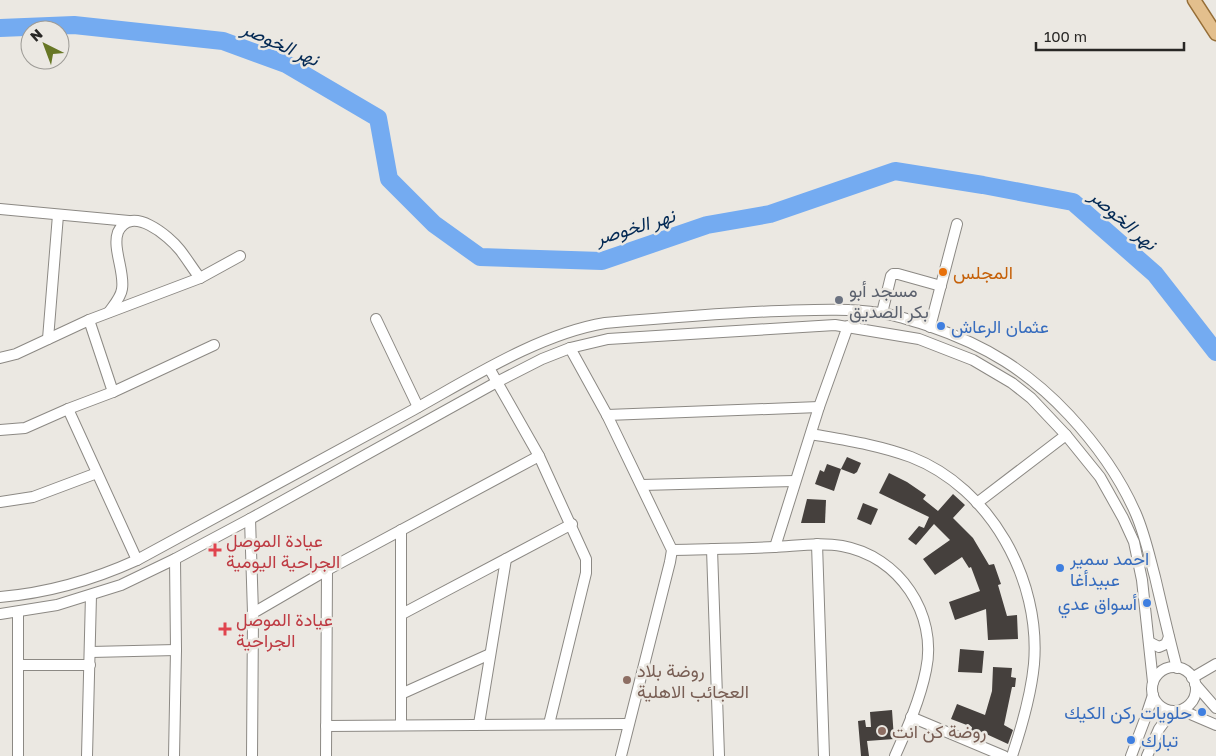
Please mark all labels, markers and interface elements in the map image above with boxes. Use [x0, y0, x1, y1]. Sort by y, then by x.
water label: نهر الخوصر [238, 16, 324, 72]
north arrow [20, 20, 70, 70]
scale bar [1036, 20, 1184, 52]
text: N [26, 25, 46, 45]
text: 100 m [1044, 27, 1087, 45]
water label: نهر الخوصر [1084, 183, 1163, 256]
water label: نهر الخوصر [592, 203, 679, 250]
place label: المجلس [953, 261, 1013, 284]
marker: المجلس [937, 266, 949, 278]
place label: مسجد أبو بكر الصديق [849, 279, 929, 323]
marker: مسجد أبو بكر الصديق [833, 294, 845, 306]
place label: عثمان الرعاش [951, 315, 1049, 338]
marker: عثمان الرعاش [935, 320, 947, 332]
place label: عيادة الموصل الجراحية اليومية [226, 529, 340, 573]
marker: عيادة الموصل الجراحية اليومية [208, 543, 222, 557]
place label: احمد سمير عبيدأغا [1069, 547, 1149, 590]
marker: احمد سمير عبيدأغا [1054, 562, 1066, 574]
place label: أسواق عدي [1058, 592, 1137, 619]
marker: أسواق عدي [1141, 597, 1153, 609]
place label: عيادة الموصل الجراحية [236, 608, 333, 652]
marker: عيادة الموصل الجراحية [218, 622, 232, 636]
place label: روضة بلاد العجائب الاهلية [637, 659, 749, 702]
marker: روضة بلاد العجائب الاهلية [621, 674, 633, 686]
place label: حلويات ركن الكيك [1064, 701, 1192, 724]
marker: حلويات ركن الكيك [1196, 706, 1208, 718]
place label: روضة كن انت [892, 720, 986, 743]
marker: روضة كن انت [876, 725, 888, 737]
place label: تبارك [1141, 729, 1178, 752]
marker: تبارك [1125, 734, 1137, 746]

